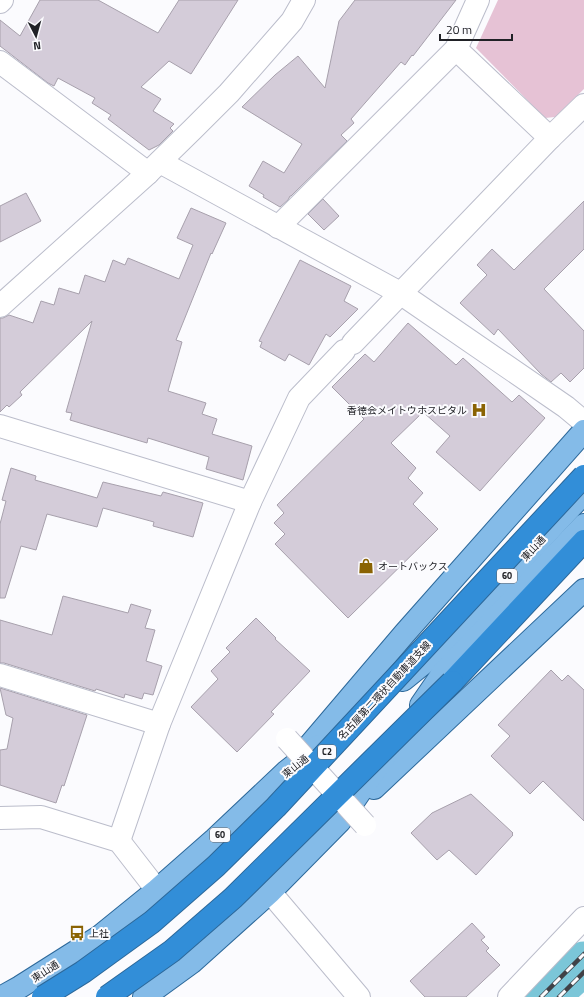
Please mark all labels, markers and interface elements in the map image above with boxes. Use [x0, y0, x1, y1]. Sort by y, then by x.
north arrow [16, 16, 56, 56]
scale bar [440, 16, 512, 42]
text: 20 m [446, 20, 472, 39]
text: N [32, 38, 42, 54]
hospital icon: 香徳会メイトウホスピタル [470, 401, 488, 419]
place label: 香徳会メイトウホスピタル [347, 403, 467, 418]
street label: 東山通 [518, 532, 549, 564]
shop icon: オートバックス [357, 557, 375, 575]
place label: オートバックス [378, 559, 448, 574]
road number: 60 [497, 569, 517, 583]
street label: 名古屋第二環状自動車道支線 [335, 638, 434, 743]
road number: C2 [318, 745, 336, 759]
street label: 東山通 [279, 751, 312, 782]
road number: 60 [210, 828, 230, 842]
bus stop icon: 上社 [68, 924, 86, 942]
place label: 上社 [89, 926, 109, 941]
street label: 東山通 [29, 957, 62, 986]

